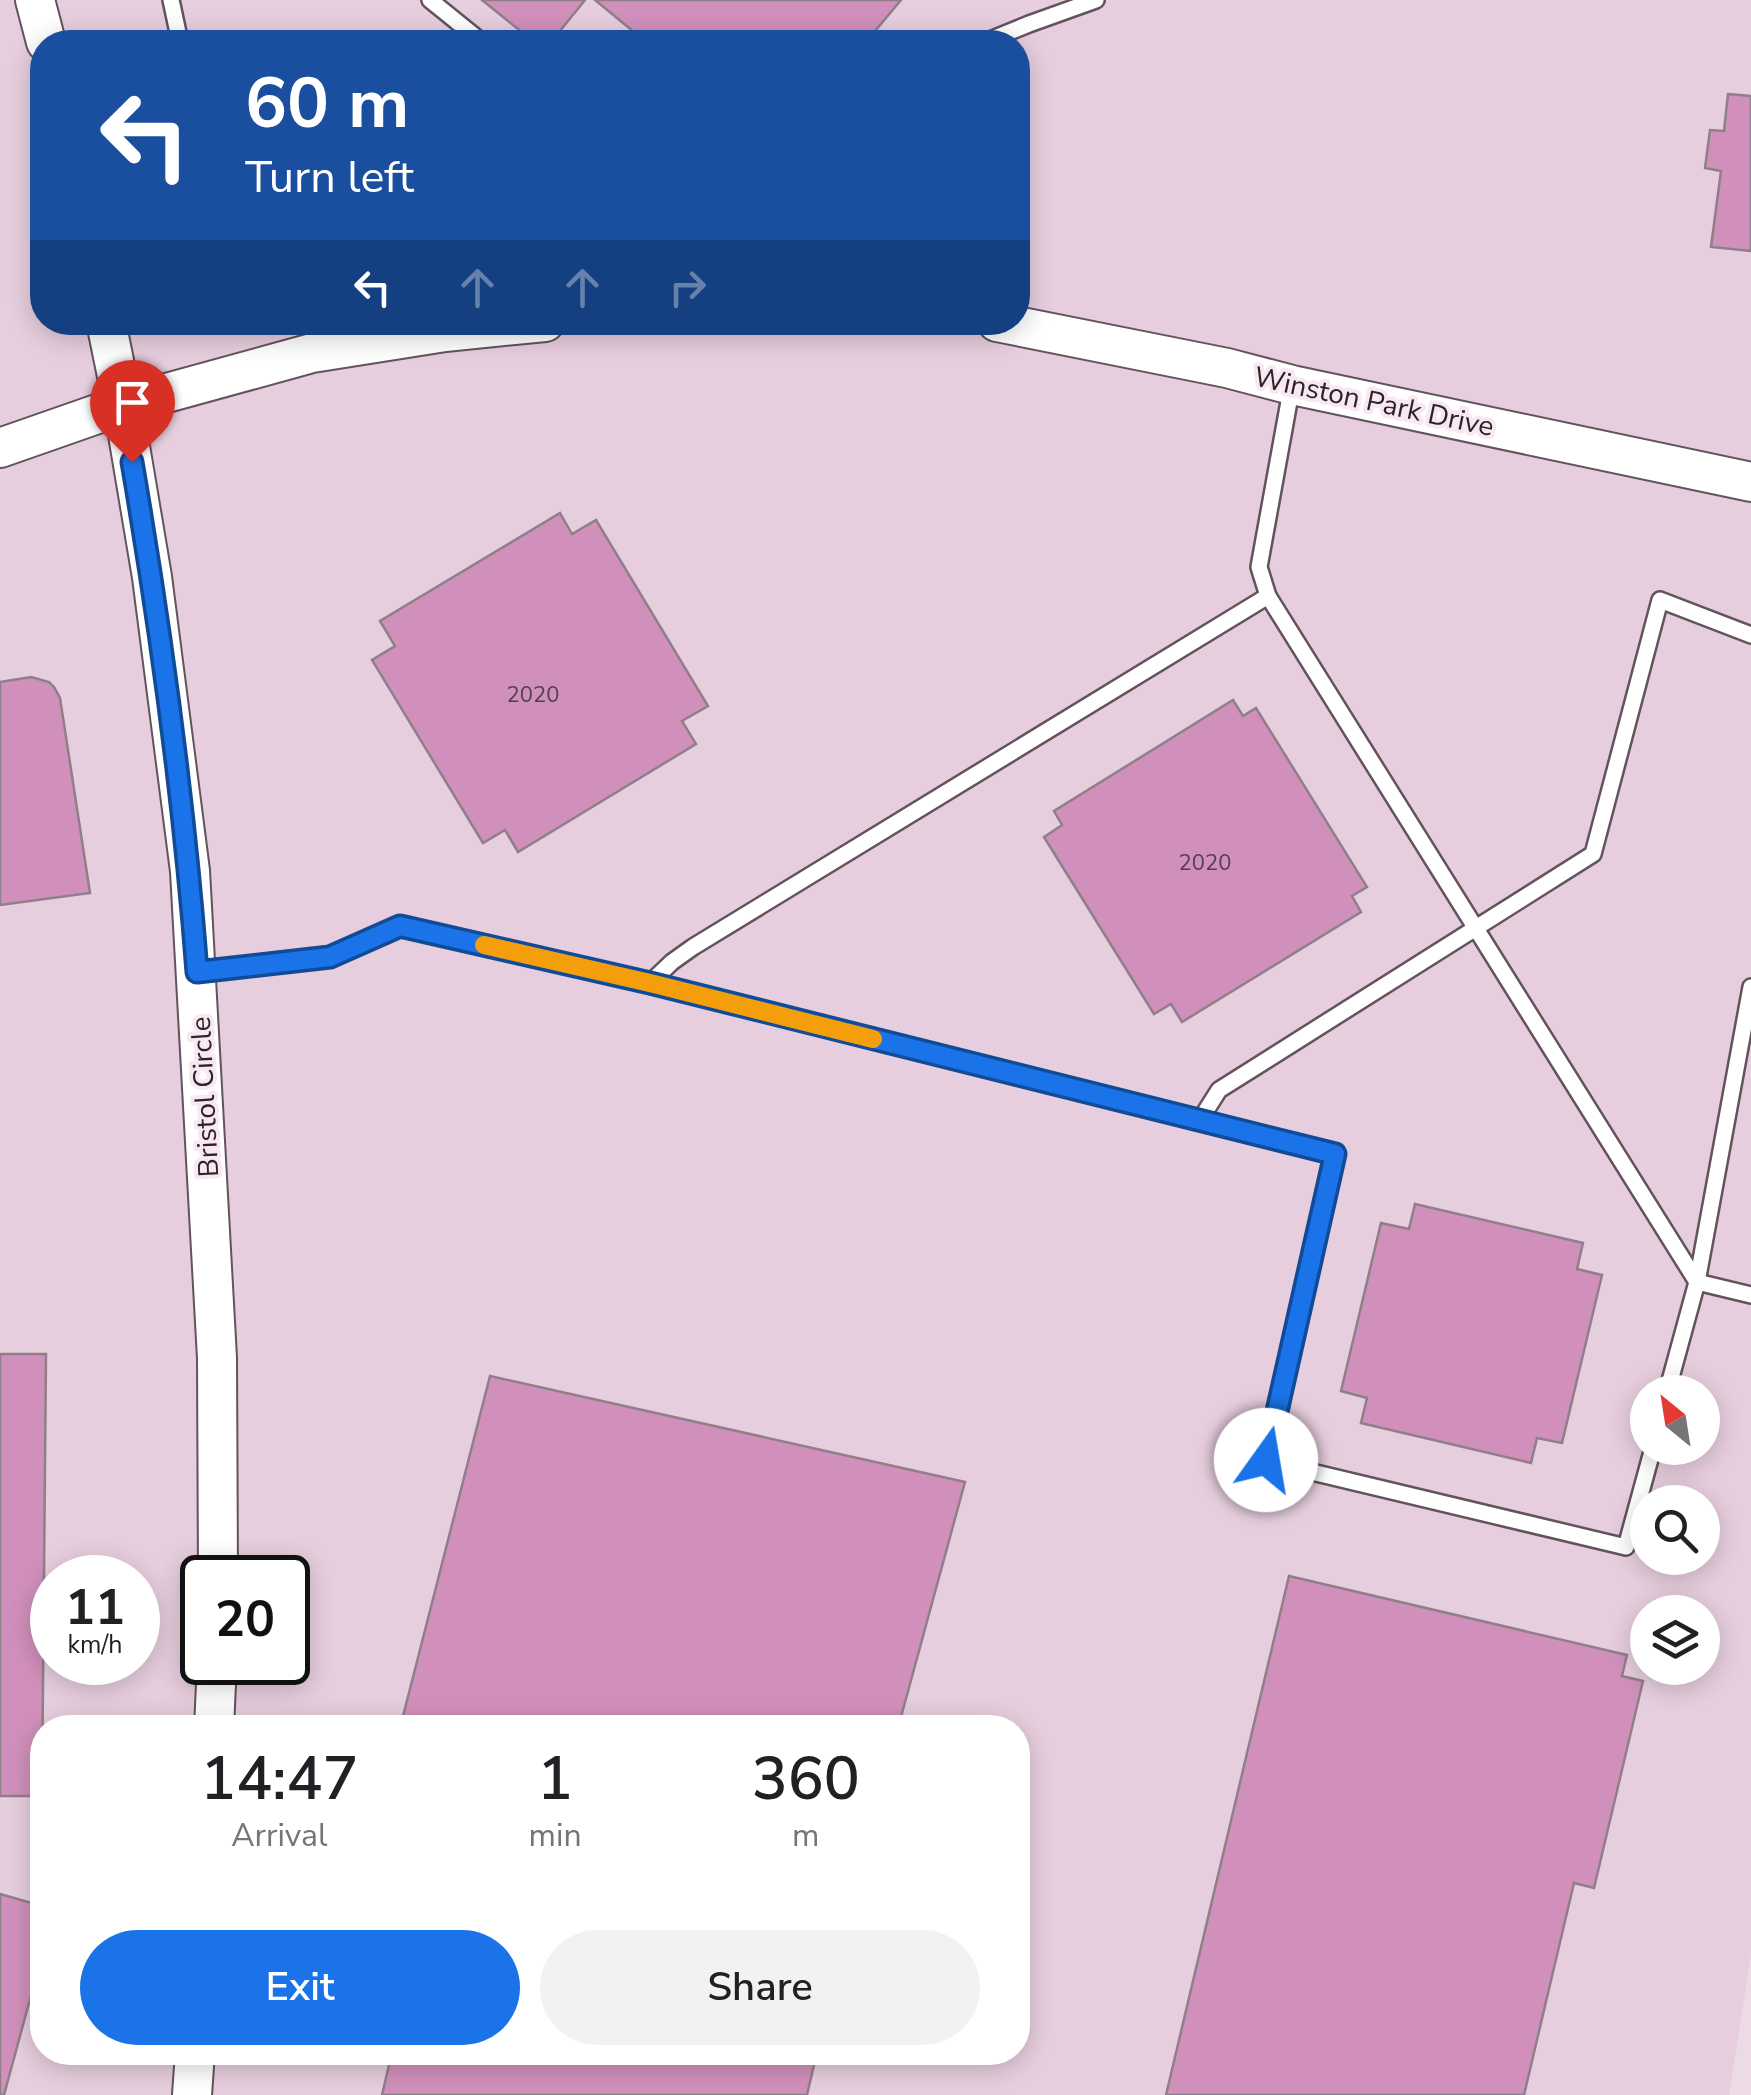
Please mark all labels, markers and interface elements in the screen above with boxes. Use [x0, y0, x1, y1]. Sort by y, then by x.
text: 60 m [245, 56, 409, 152]
icon: left [80, 70, 210, 200]
text: Turn left [245, 147, 414, 208]
icon: left [345, 260, 400, 315]
icon: ahead [450, 260, 505, 315]
icon: ahead [555, 260, 610, 315]
icon: right [660, 260, 715, 315]
street label: Winston Park Drive [1250, 358, 1497, 446]
pin [90, 360, 175, 463]
icon: arrive [105, 375, 160, 430]
house number: 2020 [507, 680, 559, 710]
house number: 2020 [1179, 848, 1231, 878]
street label: Bristol Circle [182, 1016, 228, 1178]
north arrow [1630, 1375, 1720, 1465]
map controls [1630, 1375, 1720, 1685]
position arrow [1214, 1408, 1318, 1512]
button: search [1630, 1485, 1720, 1575]
speed limit sign: 20 [180, 1555, 310, 1685]
text: 11 [65, 1573, 125, 1642]
button: layers [1630, 1595, 1720, 1685]
text: km/h [67, 1628, 123, 1662]
text: 14:47 [200, 1738, 358, 1820]
text: 1 [537, 1738, 573, 1820]
text: 360 [752, 1738, 860, 1820]
text: Arrival [231, 1814, 327, 1857]
text: min [529, 1814, 582, 1857]
text: m [792, 1814, 820, 1857]
button: Exit [80, 1930, 520, 2045]
button: Share [540, 1930, 980, 2045]

